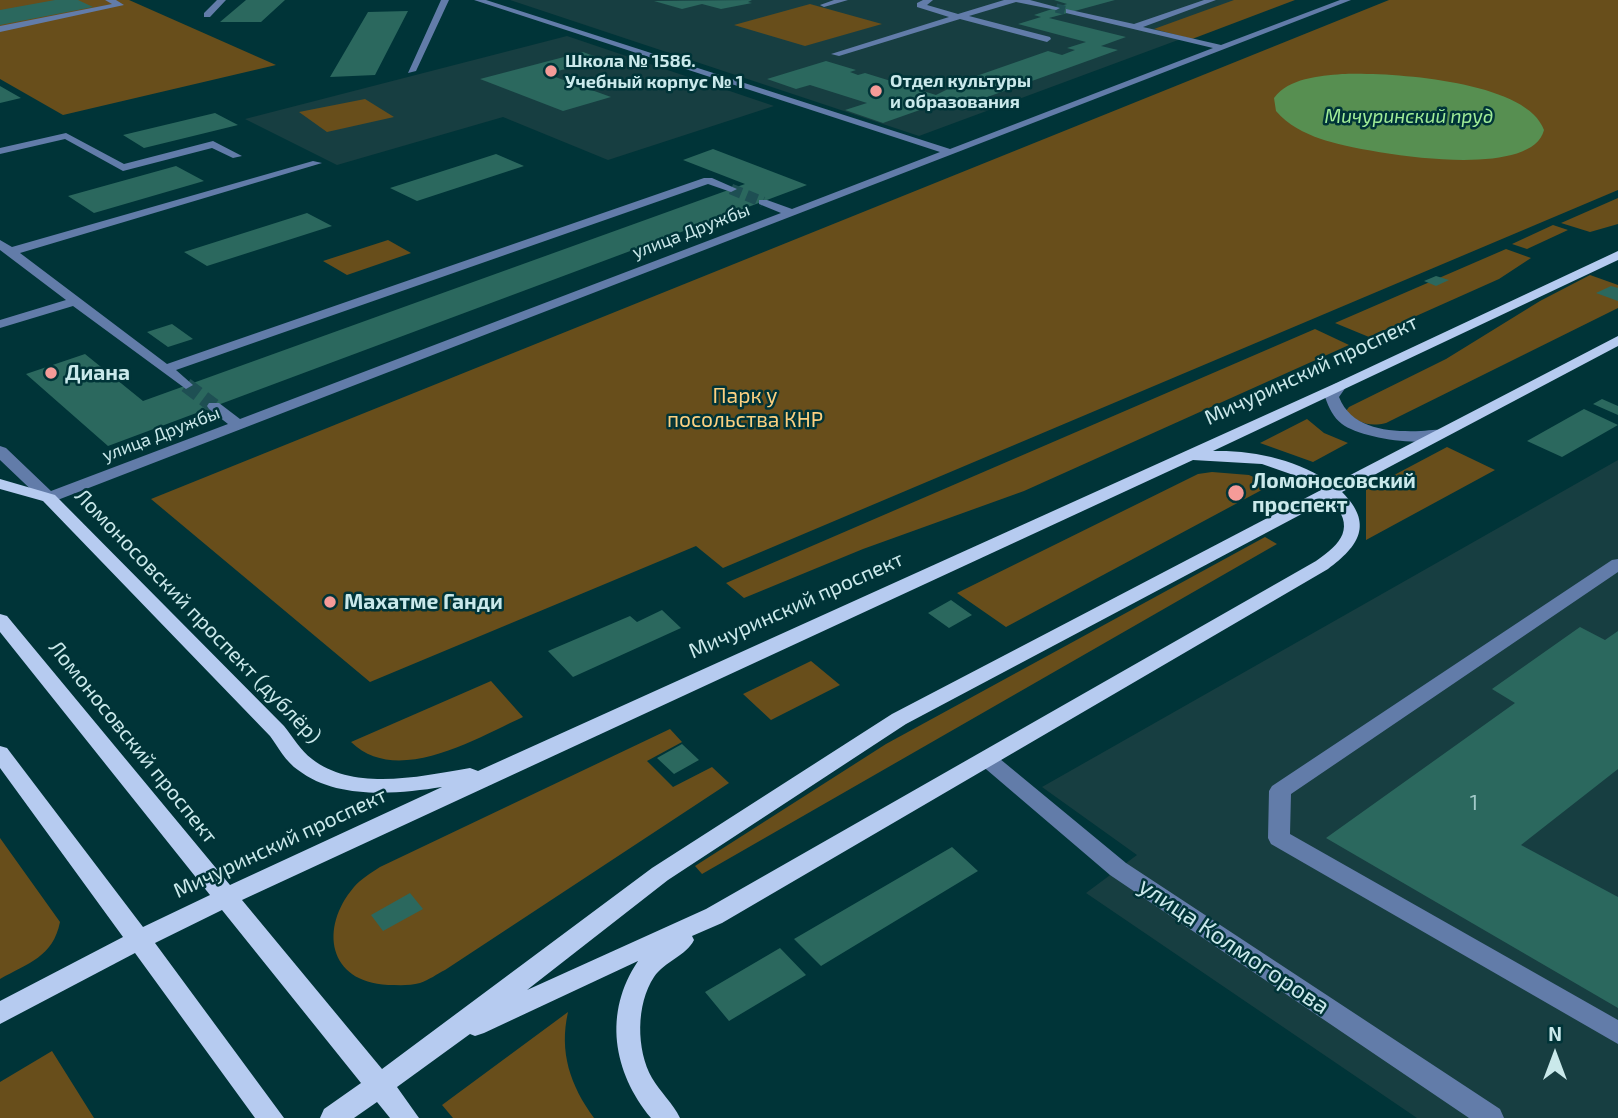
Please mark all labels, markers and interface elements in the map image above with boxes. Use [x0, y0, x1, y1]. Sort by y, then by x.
place label: Школа № 1586. Учебный корпус № 1 [565, 50, 743, 92]
marker: Школа № 1586. Учебный корпус № 1 [543, 63, 559, 79]
place label: Отдел культуры и образования [890, 70, 1031, 112]
marker: Отдел культуры и образования [868, 83, 884, 99]
water label: Мичуринский пруд [1325, 106, 1493, 128]
street label: улица Дружбы [629, 199, 753, 263]
street label: Мичуринский проспект [1200, 309, 1422, 431]
place label: Диана [65, 360, 130, 386]
marker: Диана [43, 365, 59, 381]
park label: Парк у посольства КНР [667, 383, 823, 433]
street label: улица Дружбы [99, 402, 223, 466]
place label: Ломоносовский проспект [1252, 468, 1416, 518]
street label: Ломоносовский проспект (дублёр) [69, 483, 327, 749]
marker: Ломоносовский проспект [1226, 483, 1246, 503]
street label: Мичуринский проспект [685, 546, 907, 664]
place label: Махатме Ганди [344, 589, 503, 615]
marker: Махатме Ганди [322, 594, 338, 610]
street label: Ломоносовский проспект [43, 635, 223, 849]
street label: Мичуринский проспект [169, 782, 391, 904]
house number: 1 [1470, 790, 1478, 816]
street label: улица Колмогорова [1133, 871, 1335, 1021]
north arrow [1520, 1020, 1590, 1090]
text: N [1548, 1022, 1562, 1045]

